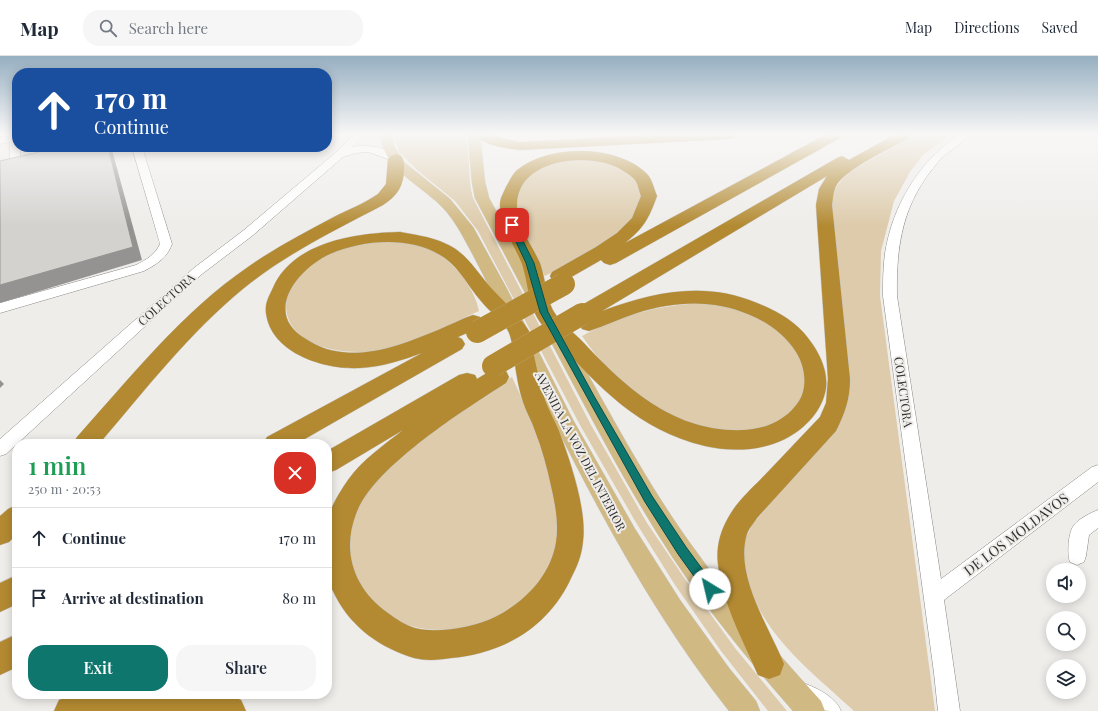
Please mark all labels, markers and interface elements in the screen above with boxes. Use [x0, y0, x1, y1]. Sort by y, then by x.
search box [83, 10, 363, 46]
text: Map [20, 15, 59, 41]
icon: search [97, 17, 119, 39]
text: Search here [129, 18, 208, 38]
text: Map [905, 18, 932, 37]
text: Directions [954, 18, 1020, 37]
text: Saved [1042, 18, 1078, 37]
text: 170 m [94, 79, 167, 116]
icon: ahead [28, 84, 80, 136]
text: Continue [94, 115, 169, 139]
pin [495, 208, 529, 242]
icon: arrive [501, 214, 523, 236]
street label: COLECTORA [134, 269, 198, 329]
street label: COLECTORA [891, 356, 917, 429]
street label: AVENIDA LA VOZ DEL INTERIOR [532, 368, 630, 534]
text: 1 min [28, 449, 86, 481]
button: close [274, 452, 316, 494]
text: 250 m · 20:53 [28, 480, 101, 497]
street label: DE LOS MOLDAVOS [960, 488, 1072, 580]
icon: ahead [28, 527, 50, 549]
text: Continue [62, 528, 126, 548]
text: 170 m [278, 528, 316, 548]
map controls [1046, 563, 1086, 699]
button: sound [1046, 563, 1086, 603]
position arrow [689, 568, 731, 610]
icon: arrive [28, 587, 50, 609]
text: Arrive at destination [62, 588, 204, 608]
text: 80 m [282, 588, 316, 608]
button: search [1046, 611, 1086, 651]
button: Exit [28, 645, 168, 691]
button: Share [176, 645, 316, 691]
button: layers [1046, 659, 1086, 699]

